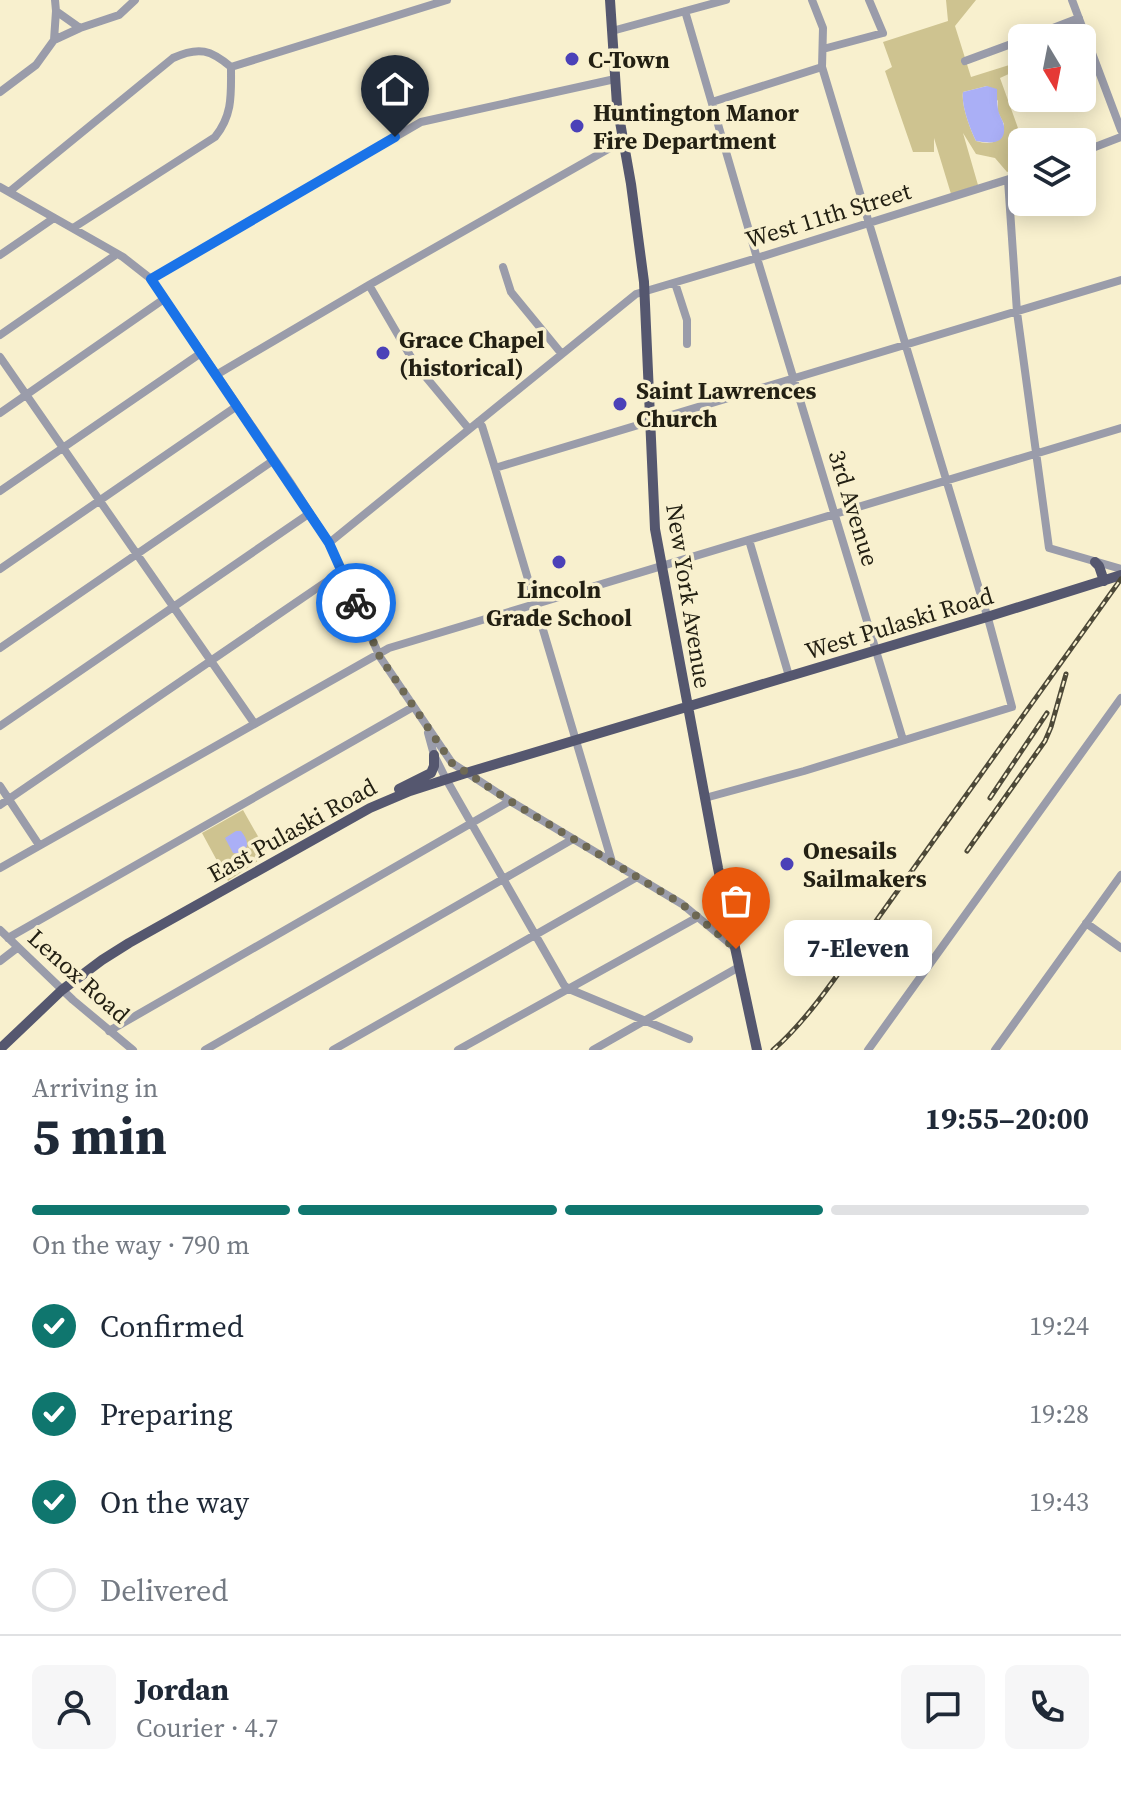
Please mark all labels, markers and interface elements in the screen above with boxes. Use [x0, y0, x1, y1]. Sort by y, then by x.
north arrow [1008, 24, 1096, 112]
map controls [1008, 24, 1096, 216]
place label: C-Town [588, 43, 670, 76]
marker: C-Town [563, 50, 581, 68]
pin [361, 55, 429, 137]
icon: home [373, 67, 417, 111]
place label: Huntington Manor Fire Department [593, 96, 800, 157]
marker: Huntington Manor Fire Department [568, 117, 586, 135]
button: layers [1008, 128, 1096, 216]
street label: West 11th Street [741, 174, 915, 256]
place label: Grace Chapel (historical) [399, 323, 545, 384]
marker: Grace Chapel (historical) [374, 344, 392, 362]
place label: Saint Lawrences Church [636, 374, 817, 435]
marker: Saint Lawrences Church [611, 395, 629, 413]
street label: 3rd Avenue [821, 446, 887, 570]
street label: New York Avenue [658, 501, 720, 691]
marker: Lincoln Grade School [550, 553, 568, 571]
courier [316, 563, 396, 643]
place label: Lincoln Grade School [486, 573, 632, 634]
street label: West Pulaski Road [801, 579, 997, 667]
icon: bike [334, 581, 378, 625]
street label: East Pulaski Road [202, 770, 383, 890]
place label: Onesails Sailmakers [803, 834, 927, 895]
marker: Onesails Sailmakers [778, 855, 796, 873]
pin [702, 867, 770, 949]
icon: bag [714, 879, 758, 923]
street label: Lenox Road [21, 921, 137, 1031]
callout: 7-Eleven [784, 921, 932, 977]
text: 7-Eleven [807, 930, 909, 966]
text: Arriving in [32, 1070, 158, 1106]
text: 19:55–20:00 [925, 1098, 1089, 1139]
text: 5 min [32, 1100, 167, 1171]
text: On the way · 790 m [32, 1227, 250, 1263]
icon: check [32, 1304, 76, 1348]
text: Confirmed [100, 1306, 244, 1347]
text: 19:24 [1029, 1308, 1089, 1344]
icon: check [32, 1392, 76, 1436]
text: Preparing [100, 1394, 233, 1435]
text: 19:28 [1029, 1396, 1089, 1432]
icon: check [32, 1480, 76, 1524]
text: On the way [100, 1482, 249, 1523]
text: 19:43 [1029, 1484, 1089, 1520]
text: Delivered [100, 1570, 228, 1611]
button: person [32, 1665, 116, 1749]
button: chat [901, 1665, 985, 1749]
button: phone [1005, 1665, 1089, 1749]
text: Jordan [136, 1669, 229, 1710]
text: Courier · 4.7 [136, 1710, 278, 1746]

